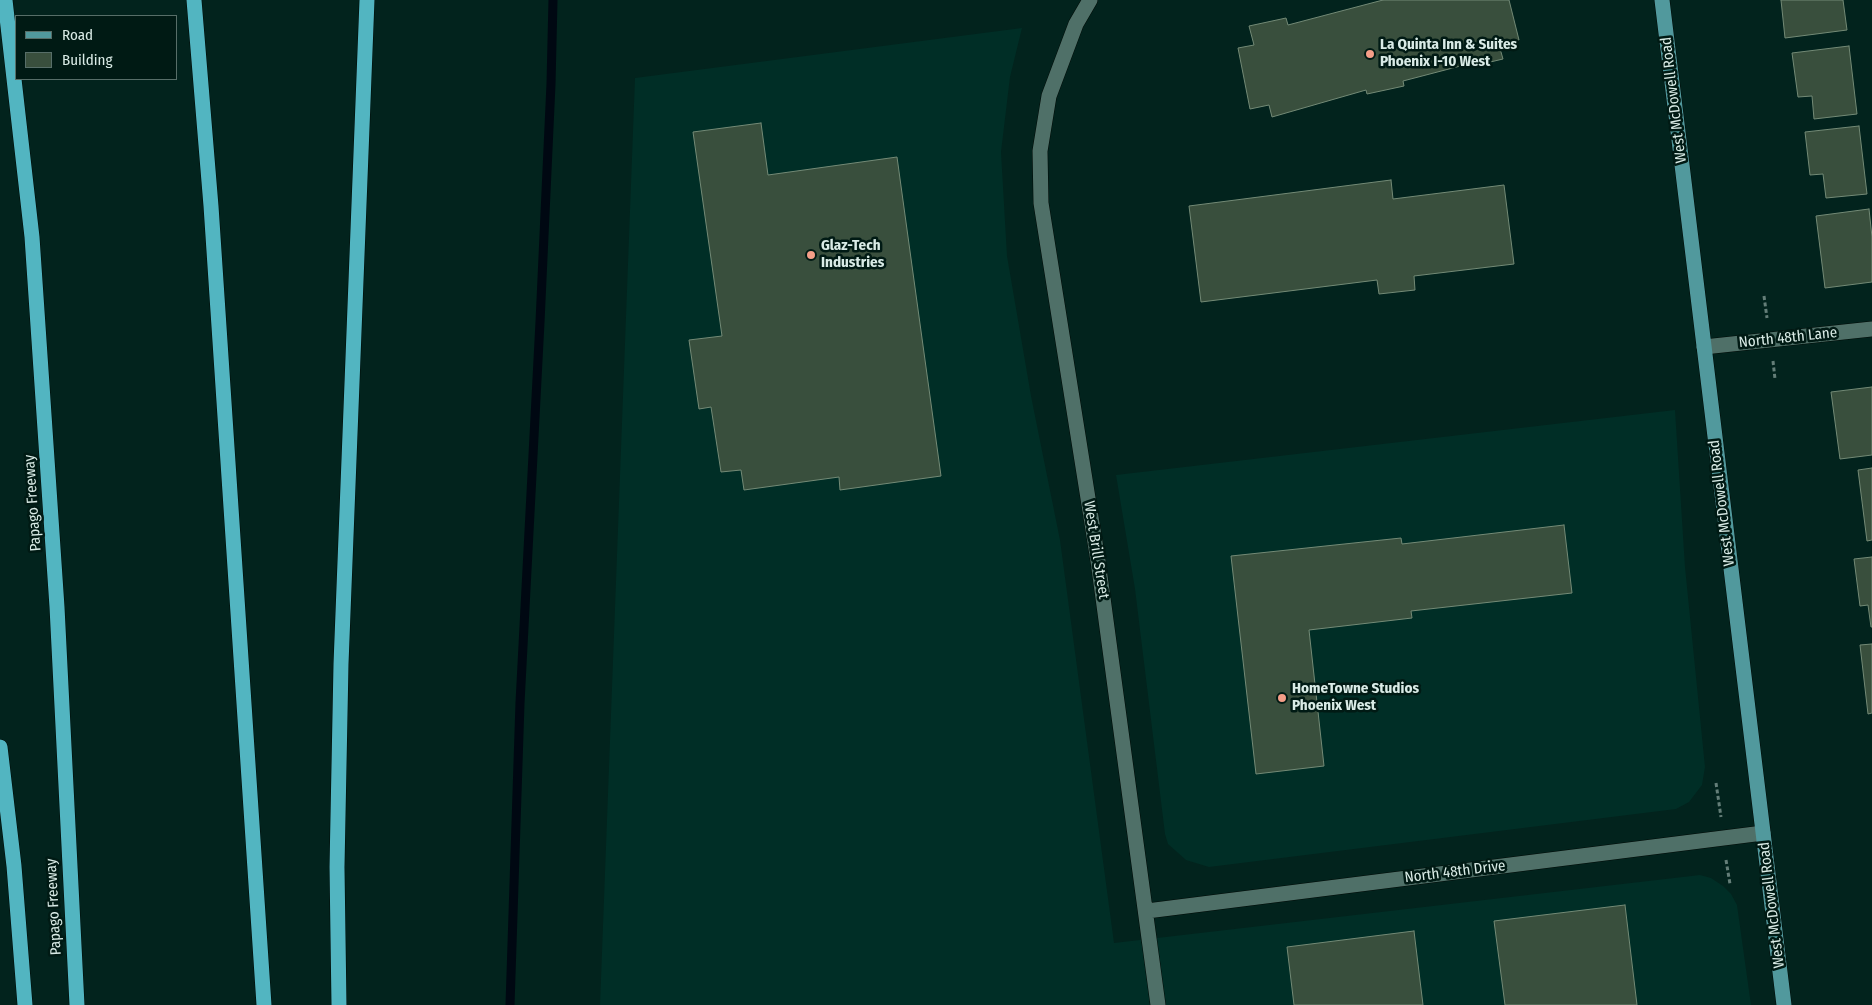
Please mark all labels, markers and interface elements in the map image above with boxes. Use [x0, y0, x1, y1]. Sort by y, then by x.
legend [15, 15, 178, 80]
text: Road [62, 26, 93, 44]
place label: La Quinta Inn & Suites Phoenix I-10 West [1380, 36, 1517, 71]
street label: West McDowell Road [1657, 36, 1691, 164]
marker: La Quinta Inn & Suites Phoenix I-10 West [1364, 48, 1376, 60]
text: Building [62, 51, 113, 69]
place label: Glaz-Tech Industries [821, 237, 884, 272]
marker: Glaz-Tech Industries [805, 249, 817, 261]
street label: North 48th Lane [1738, 324, 1838, 352]
street label: West McDowell Road [1705, 439, 1739, 567]
street label: Papago Freeway [21, 454, 45, 552]
street label: West Brill Street [1079, 500, 1113, 600]
place label: HomeTowne Studios Phoenix West [1292, 680, 1419, 715]
marker: HomeTowne Studios Phoenix West [1276, 692, 1288, 704]
street label: West McDowell Road [1755, 841, 1789, 969]
street label: North 48th Drive [1404, 857, 1506, 887]
street label: Papago Freeway [42, 858, 66, 956]

